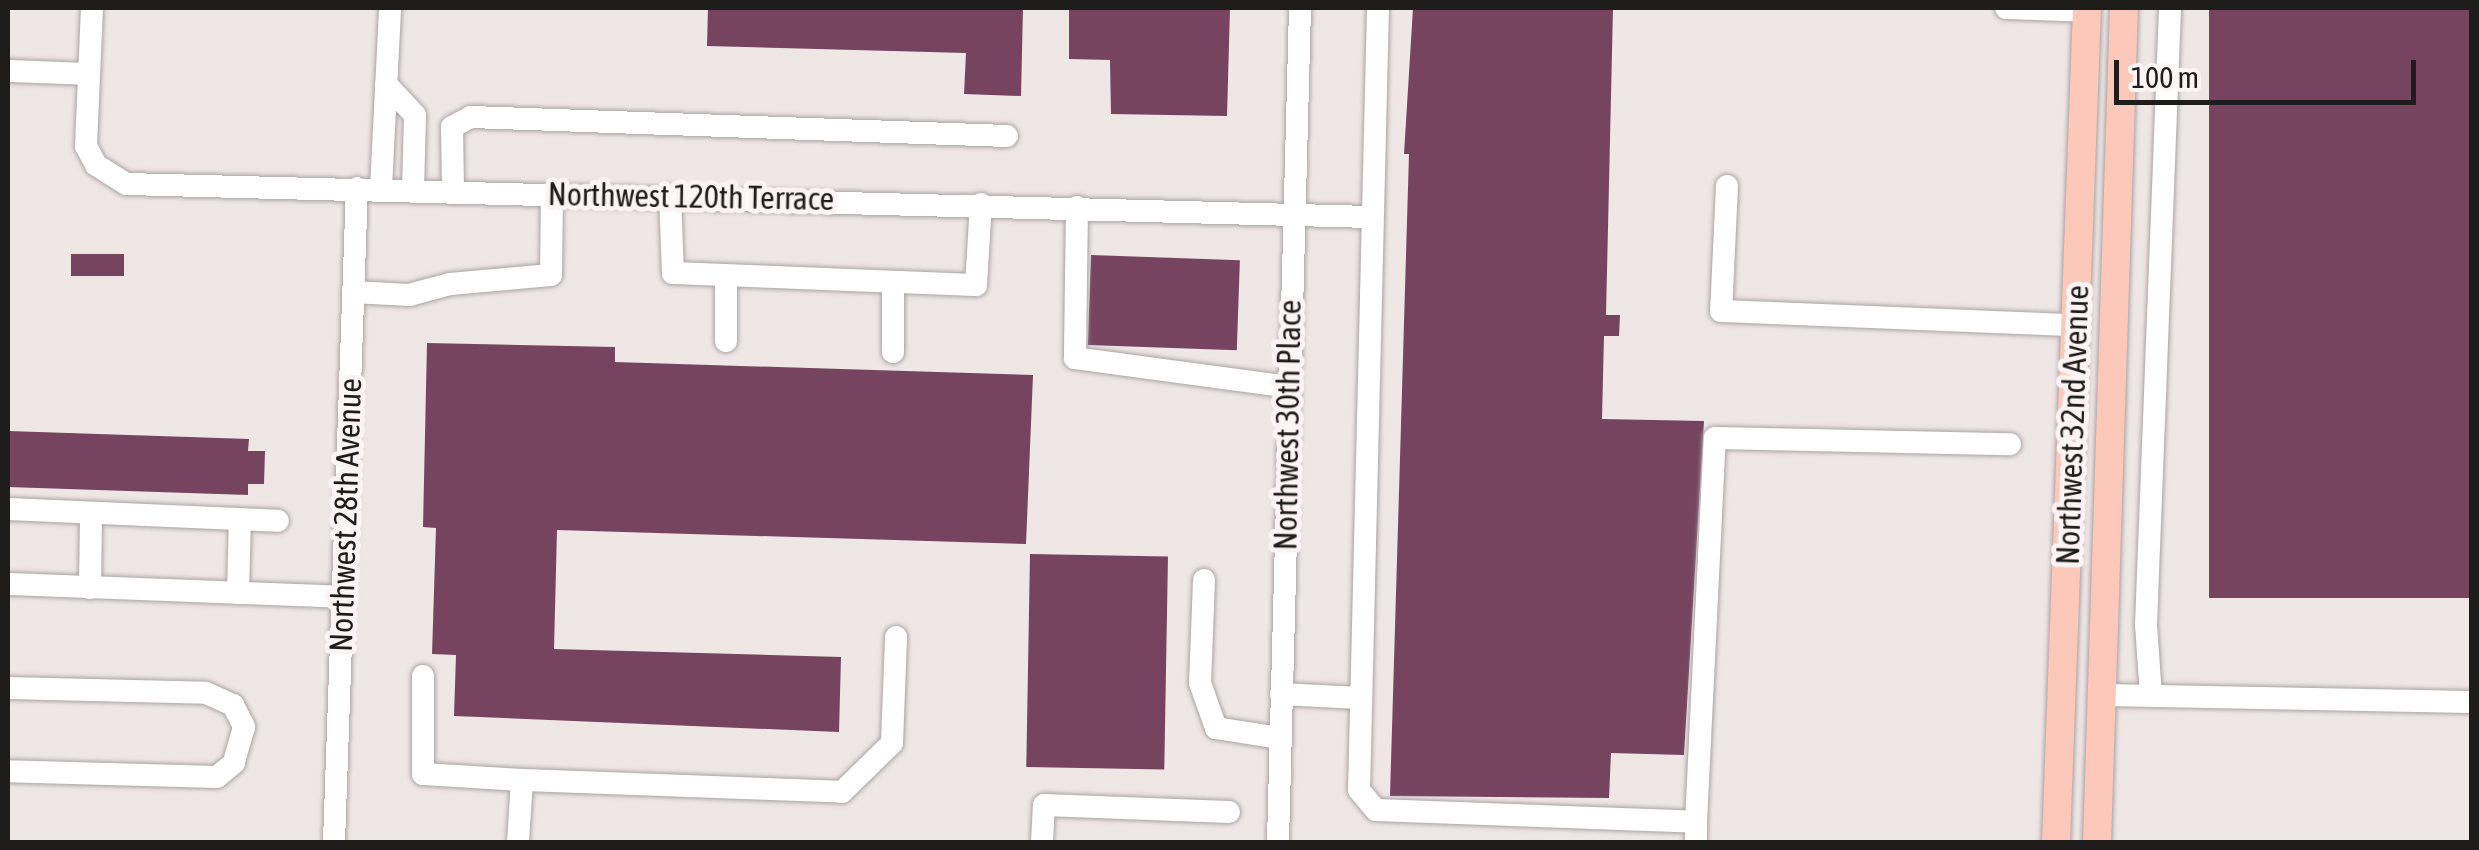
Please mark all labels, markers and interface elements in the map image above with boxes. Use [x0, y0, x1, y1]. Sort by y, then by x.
scale bar [2119, 40, 2422, 102]
text: 100 m [2131, 60, 2199, 94]
street label: Northwest 120th Terrace [548, 175, 834, 219]
street label: Northwest 32nd Avenue [2049, 285, 2097, 565]
street label: Northwest 30th Place [1267, 299, 1309, 551]
street label: Northwest 28th Avenue [322, 378, 370, 652]

